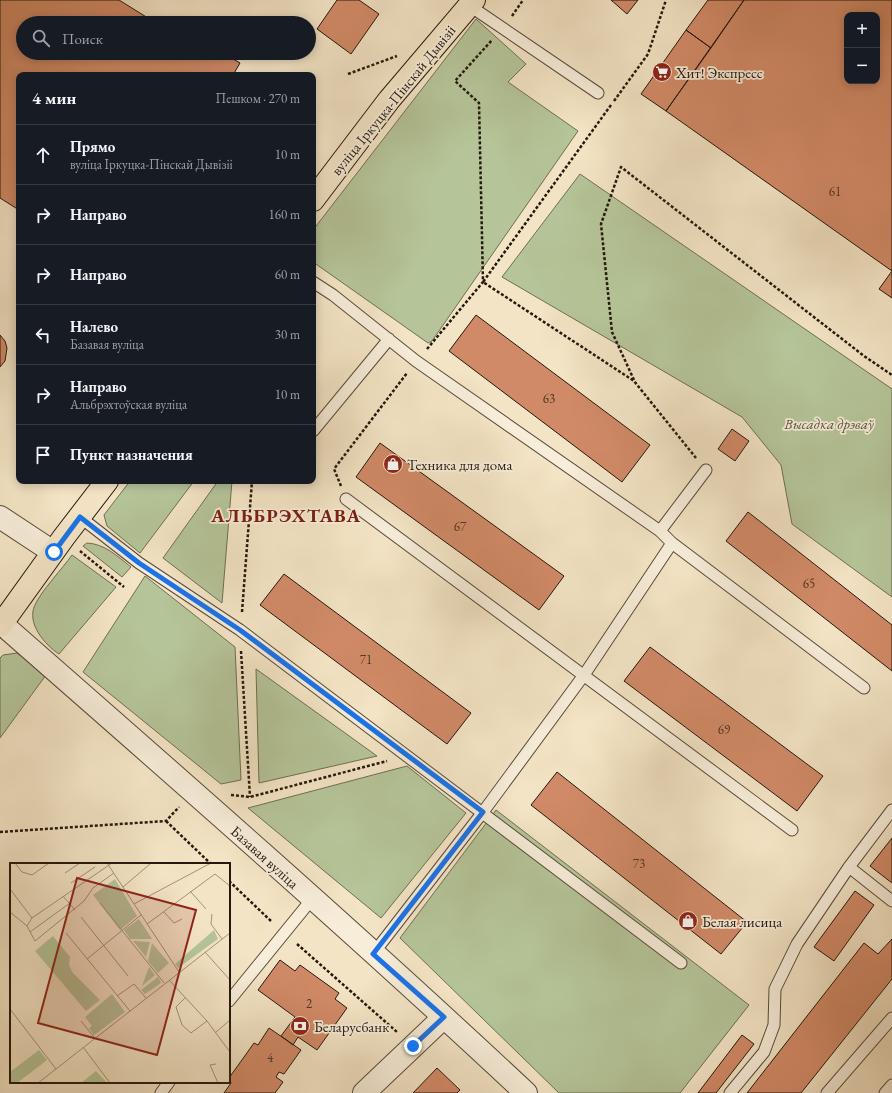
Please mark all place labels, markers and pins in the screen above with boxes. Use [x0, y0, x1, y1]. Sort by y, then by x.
supermarket icon: Хит! Экспресс [651, 61, 673, 83]
place label: Хит! Экспресс [675, 63, 763, 82]
shop icon: Техника для дома [382, 453, 404, 475]
place label: Техника для дома [407, 455, 512, 474]
shop icon: Белая лисица [677, 910, 699, 932]
place label: Белая лисица [702, 912, 782, 931]
bank icon: Беларусбанк [289, 1015, 311, 1037]
place label: Беларусбанк [314, 1017, 389, 1036]

